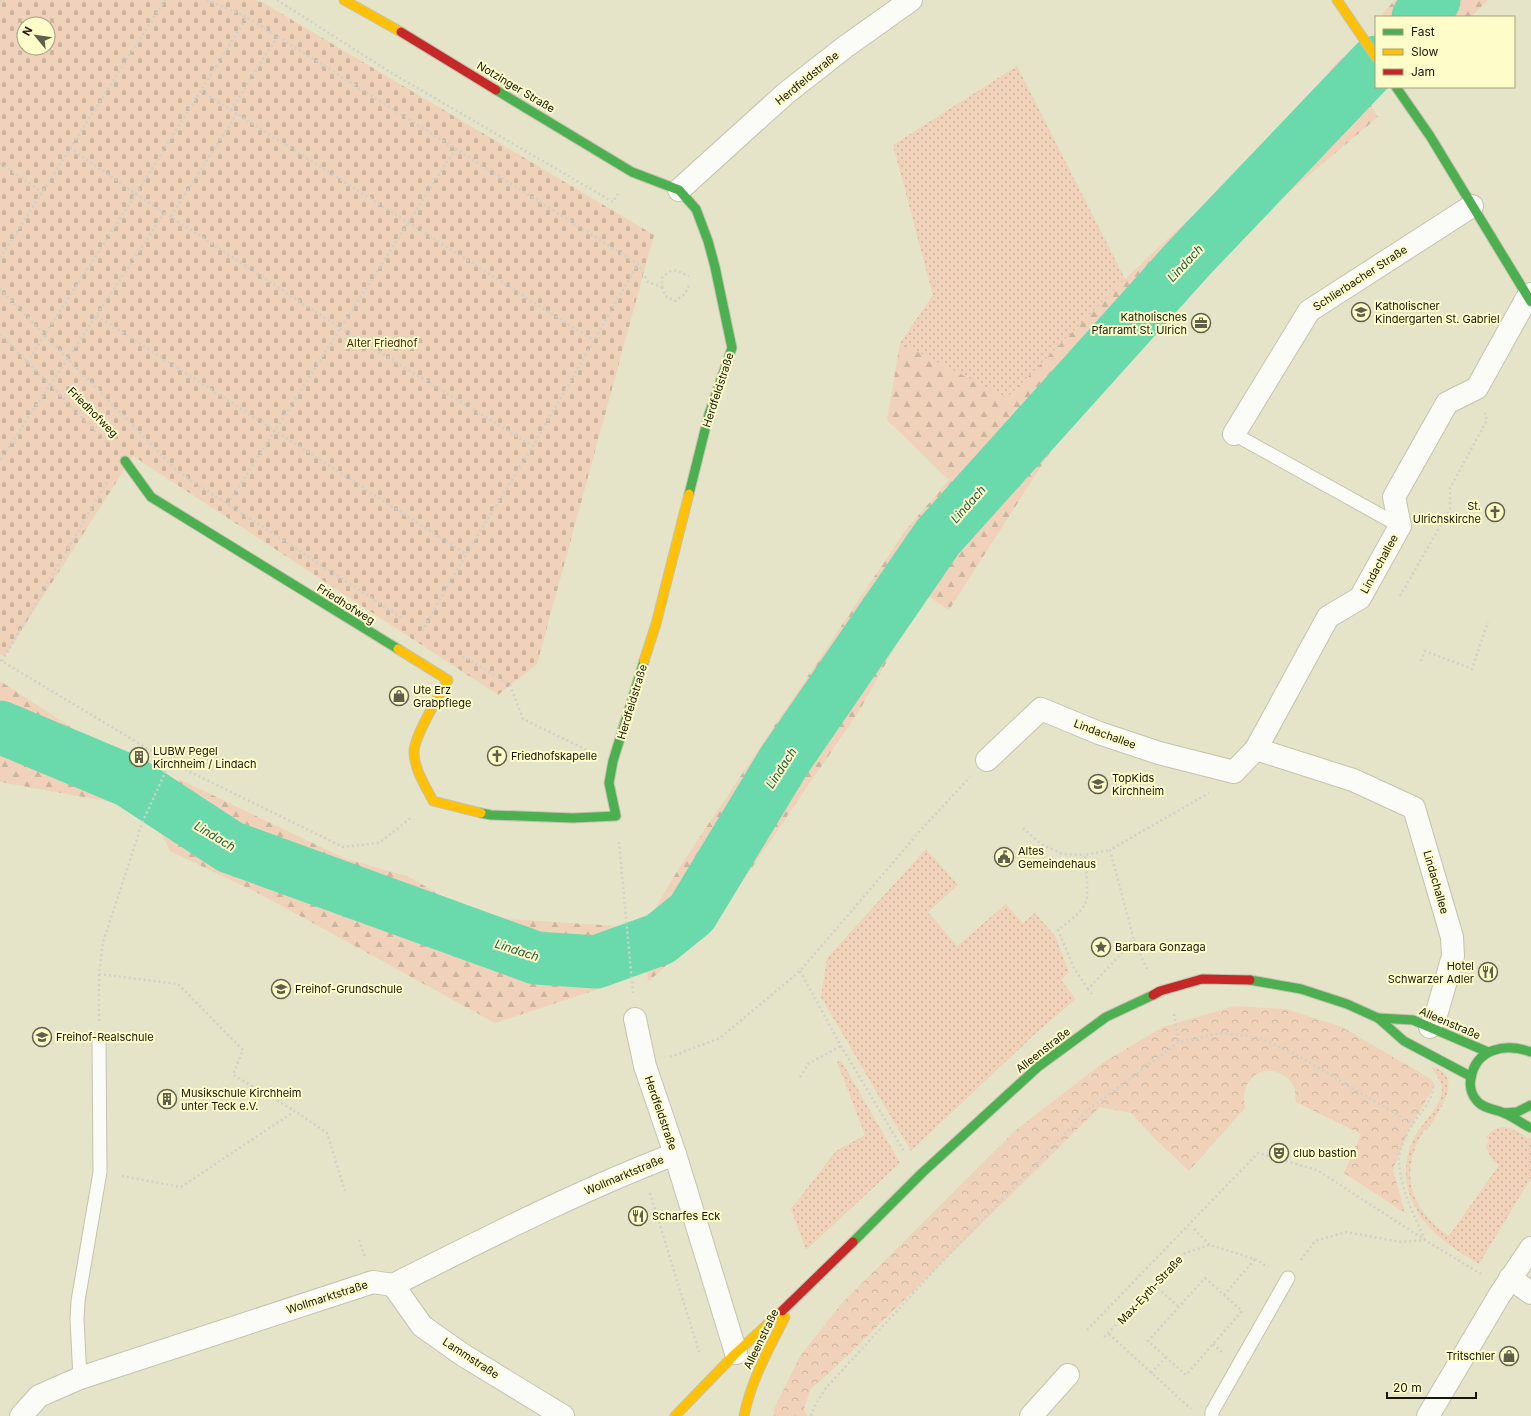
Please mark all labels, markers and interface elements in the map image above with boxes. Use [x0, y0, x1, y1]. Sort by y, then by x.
north arrow [16, 16, 56, 56]
legend [1375, 16, 1515, 88]
text: N [19, 24, 35, 38]
text: Fast [1411, 24, 1435, 39]
text: Slow [1411, 44, 1439, 59]
street label: Herdfeldstraße [772, 48, 842, 108]
street label: Notzinger Straße [475, 58, 557, 116]
text: Jam [1411, 64, 1435, 79]
water label: Lindach [1164, 241, 1206, 285]
street label: Schlierbacher Straße [1310, 242, 1410, 314]
place label: Katholischer Kindergarten St. Gabriel [1375, 299, 1500, 326]
school or university icon: Katholischer Kindergarten St. Gabriel [1350, 301, 1372, 323]
place label: Katholisches Pfarramt St. Ulrich [1091, 310, 1187, 337]
office icon: Katholisches Pfarramt St. Ulrich [1190, 312, 1212, 334]
park label: Alter Friedhof [346, 336, 418, 350]
street label: Herdfeldstraße [699, 351, 737, 429]
street label: Friedhofweg [65, 384, 121, 440]
water label: Lindach [947, 482, 989, 526]
place label: St. Ulrichskirche [1413, 499, 1481, 526]
church icon: St. Ulrichskirche [1484, 501, 1506, 523]
street label: Lindachallee [1357, 532, 1401, 596]
street label: Friedhofweg [314, 581, 378, 627]
street label: Herdfeldstraße [614, 663, 650, 741]
place label: Ute Erz Grabpflege [413, 683, 471, 710]
shop icon: Ute Erz Grabpflege [388, 685, 410, 707]
street label: Lindachallee [1072, 716, 1138, 752]
place label: LUBW Pegel Kirchheim / Lindach [153, 744, 256, 771]
church icon: Friedhofskapelle [486, 745, 508, 767]
water label: Lindach [762, 745, 800, 791]
building icon: LUBW Pegel Kirchheim / Lindach [128, 746, 150, 768]
place label: Friedhofskapelle [511, 749, 597, 763]
place label: TopKids Kirchheim [1112, 771, 1164, 798]
school or university icon: TopKids Kirchheim [1087, 773, 1109, 795]
water label: Lindach [192, 818, 238, 854]
place label: Altes Gemeindehaus [1018, 844, 1096, 871]
public building icon: Altes Gemeindehaus [993, 846, 1015, 868]
street label: Lindachallee [1420, 849, 1452, 915]
water label: Lindach [493, 936, 541, 964]
place icon: Barbara Gonzaga [1090, 936, 1112, 958]
place label: Barbara Gonzaga [1115, 940, 1206, 954]
place label: Hotel Schwarzer Adler [1388, 959, 1474, 986]
restaurant icon: Hotel Schwarzer Adler [1477, 961, 1499, 983]
school or university icon: Freihof-Grundschule [270, 978, 292, 1000]
place label: Freihof-Grundschule [295, 982, 402, 996]
street label: Alleenstraße [1417, 1004, 1483, 1042]
street label: Alleenstraße [1013, 1024, 1073, 1076]
school or university icon: Freihof-Realschule [31, 1026, 53, 1048]
place label: Freihof-Realschule [56, 1030, 154, 1044]
street label: Herdfeldstraße [642, 1074, 680, 1152]
place label: Musikschule Kirchheim unter Teck e.V. [181, 1086, 301, 1113]
building icon: Musikschule Kirchheim unter Teck e.V. [156, 1088, 178, 1110]
theatre icon: club bastion [1268, 1142, 1290, 1164]
place label: club bastion [1293, 1146, 1356, 1160]
street label: Wollmarktstraße [582, 1152, 666, 1198]
restaurant icon: Scharfes Eck [627, 1205, 649, 1227]
place label: Scharfes Eck [652, 1209, 720, 1223]
street label: Max-Eyth-Straße [1114, 1253, 1186, 1327]
street label: Wollmarktstraße [285, 1277, 369, 1317]
street label: Alleenstraße [740, 1307, 782, 1371]
street label: Lammstraße [440, 1335, 502, 1381]
shop icon: Tritschler [1498, 1345, 1520, 1367]
place label: Tritschler [1446, 1349, 1495, 1363]
scale bar [1387, 1374, 1476, 1400]
text: 20 m [1393, 1380, 1422, 1395]

